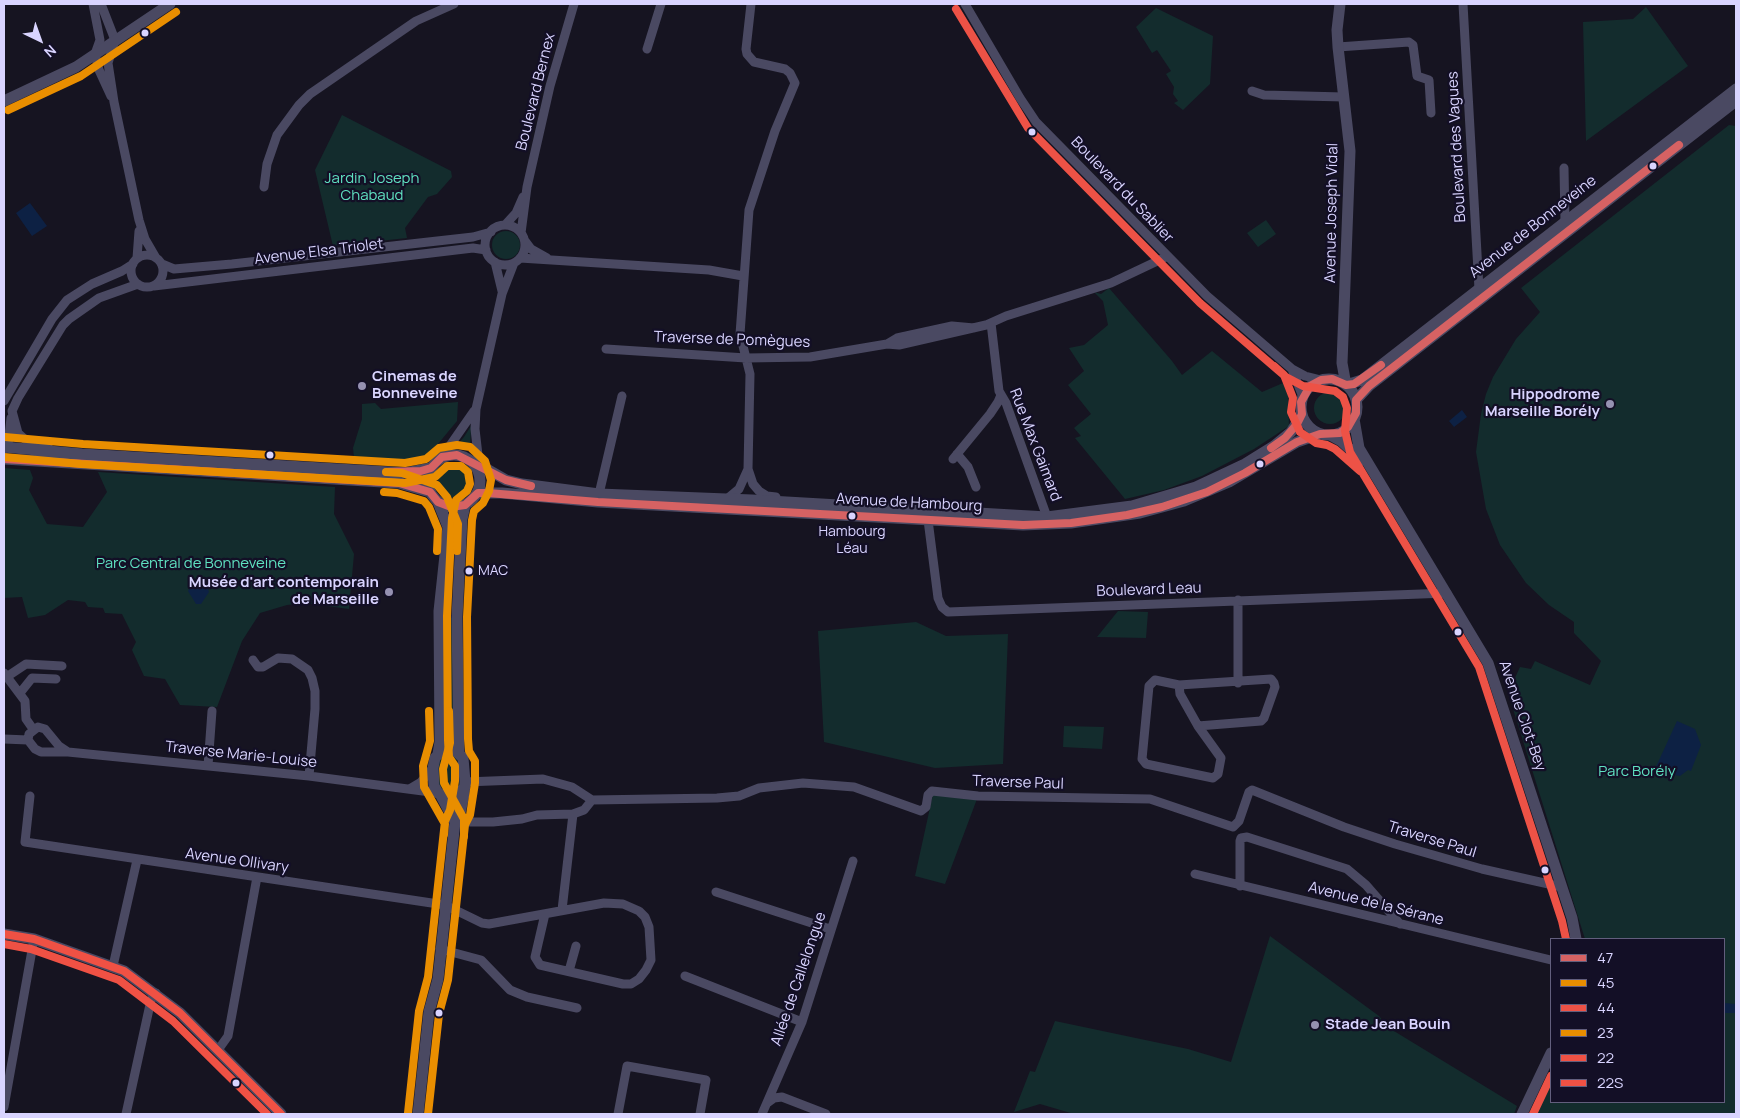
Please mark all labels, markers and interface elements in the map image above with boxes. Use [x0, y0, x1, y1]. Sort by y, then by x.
north arrow [15, 15, 65, 65]
unlabelled marker [140, 28, 150, 38]
street label: Boulevard Bernex [513, 32, 559, 152]
text: N [40, 41, 60, 62]
street label: Boulevard des Vagues [1444, 71, 1470, 223]
unlabelled marker [1027, 127, 1037, 137]
street label: Boulevard du Sablier [1067, 133, 1177, 247]
street label: Avenue Joseph Vidal [1322, 143, 1342, 283]
unlabelled marker [1648, 161, 1658, 171]
park label: Jardin Joseph Chabaud [325, 170, 419, 205]
street label: Avenue de Bonneveine [1466, 172, 1600, 282]
street label: Avenue Elsa Triolet [253, 235, 385, 269]
street label: Traverse de Pomègues [653, 328, 811, 352]
place label: Cinemas de Bonneveine [372, 368, 458, 403]
marker: Cinemas de Bonneveine [356, 380, 368, 392]
street label: Rue Max Gaimard [1005, 386, 1065, 504]
place label: Hippodrome Marseille Borély [1485, 386, 1600, 421]
marker: Hippodrome Marseille Borély [1604, 398, 1616, 410]
unlabelled marker [265, 450, 275, 460]
unlabelled marker [1255, 459, 1265, 469]
street label: Avenue de Hambourg [835, 490, 983, 516]
marker: Hambourg Léau [847, 511, 857, 521]
place label: Hambourg Léau [818, 524, 886, 556]
park label: Parc Central de Bonneveine [96, 555, 286, 573]
place label: MAC [478, 563, 508, 579]
marker: MAC [464, 566, 474, 576]
place label: Musée d'art contemporain de Marseille [189, 574, 379, 609]
street label: Boulevard Leau [1096, 579, 1202, 601]
marker: Musée d'art contemporain de Marseille [383, 586, 395, 598]
unlabelled marker [1453, 627, 1463, 637]
street label: Avenue Clot-Bey [1495, 658, 1549, 774]
street label: Traverse Marie-Louise [164, 738, 318, 772]
park label: Parc Borély [1598, 763, 1676, 781]
street label: Traverse Paul [972, 772, 1064, 794]
street label: Traverse Paul [1386, 818, 1478, 862]
street label: Avenue Ollivary [184, 845, 290, 877]
unlabelled marker [1540, 865, 1550, 875]
street label: Avenue de la Sérane [1306, 878, 1446, 930]
street label: Allée de Callelongue [768, 910, 830, 1048]
legend [1550, 938, 1725, 1103]
text: 47 [1597, 947, 1613, 968]
text: 45 [1597, 972, 1615, 993]
text: 44 [1597, 997, 1615, 1018]
unlabelled marker [434, 1008, 444, 1018]
place label: Stade Jean Bouin [1325, 1016, 1450, 1034]
marker: Stade Jean Bouin [1309, 1019, 1321, 1031]
text: 23 [1597, 1022, 1614, 1043]
text: 22 [1597, 1047, 1614, 1068]
text: 22S [1597, 1072, 1623, 1093]
unlabelled marker [231, 1078, 241, 1088]

